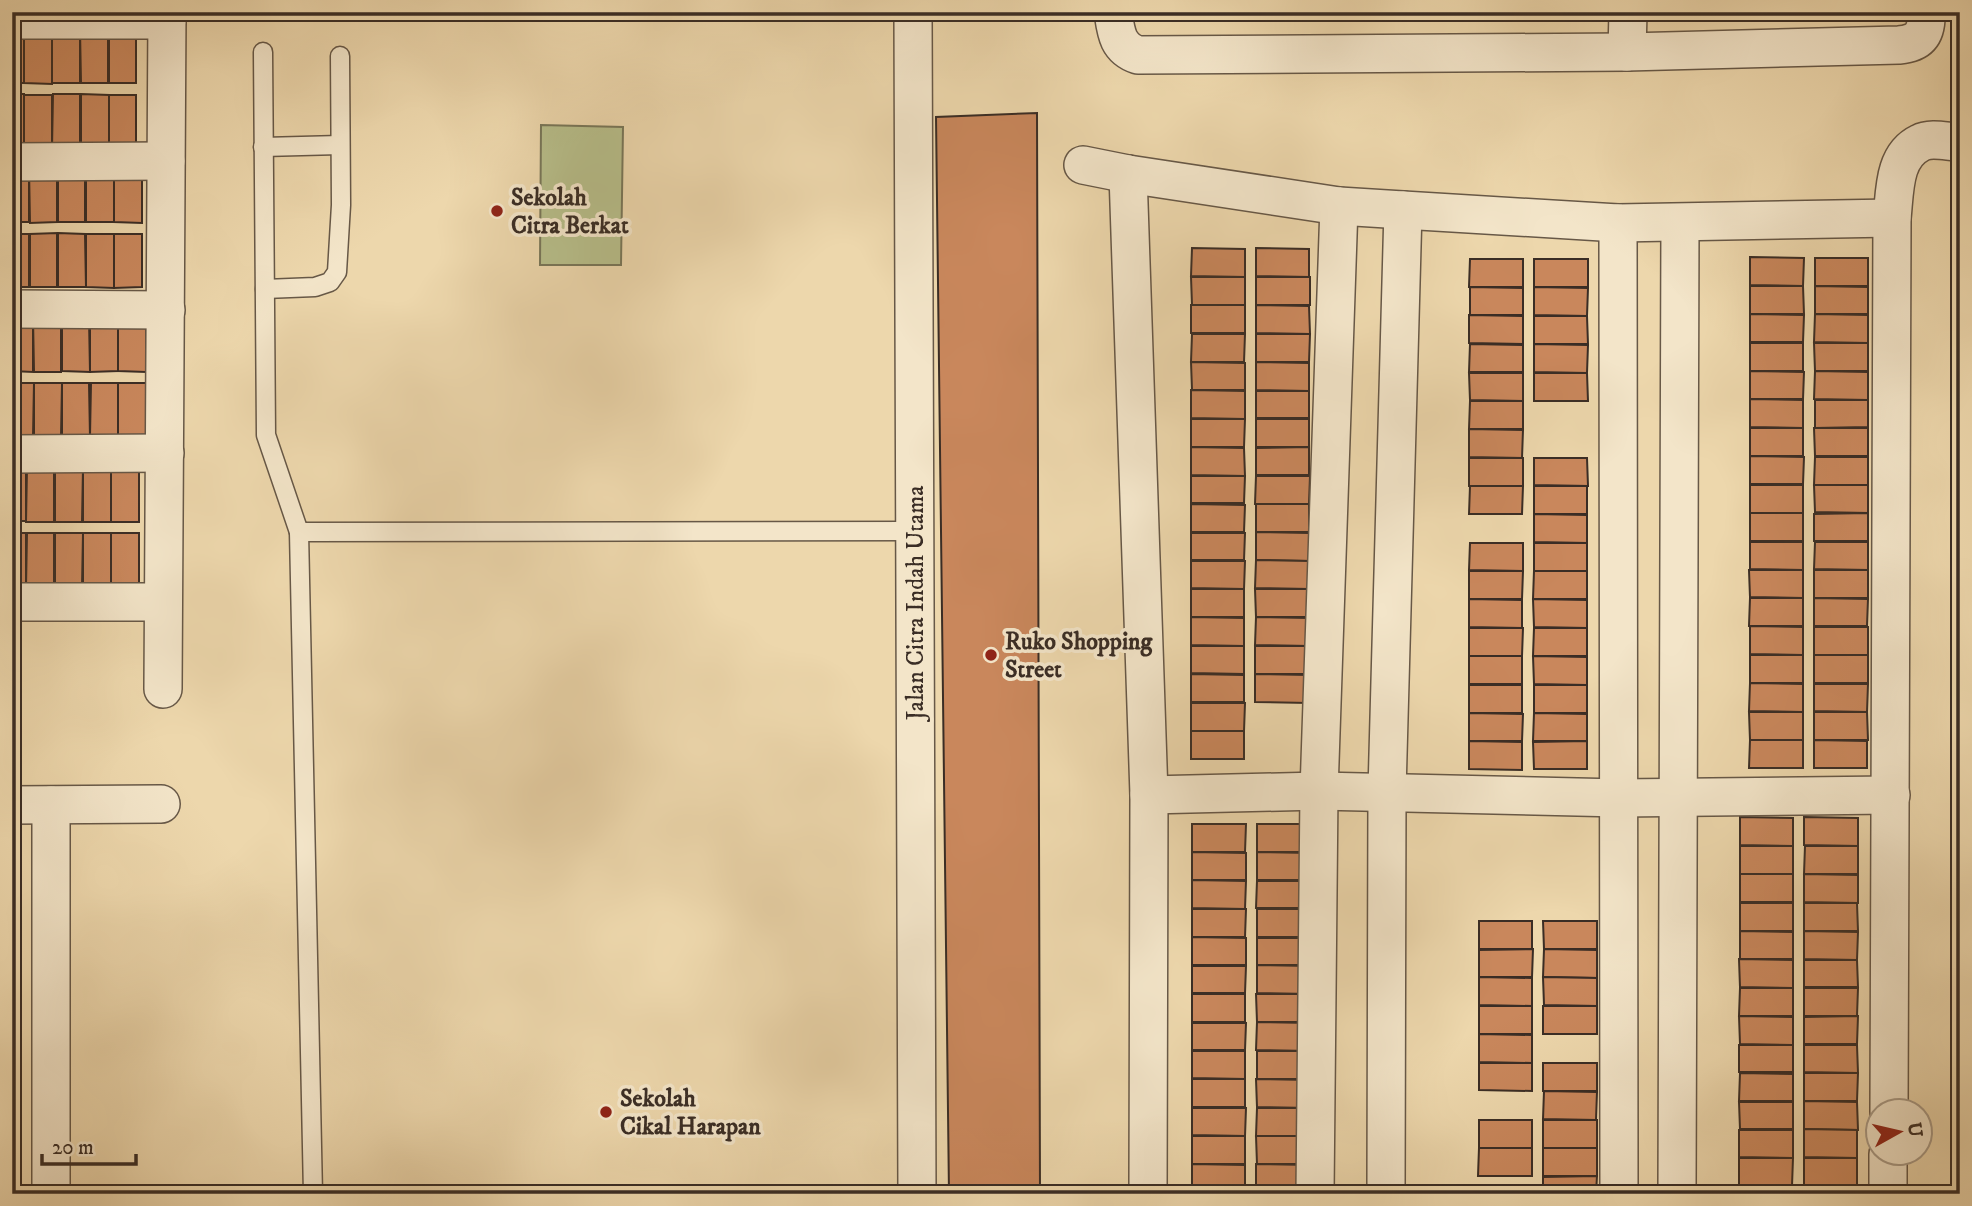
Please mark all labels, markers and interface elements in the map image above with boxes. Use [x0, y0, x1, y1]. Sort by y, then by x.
place label: Sekolah Citra Berkat [511, 183, 629, 241]
marker: Sekolah Citra Berkat [489, 203, 505, 219]
street label: Jalan Citra Indah Utama [901, 485, 931, 722]
place label: Ruko Shopping Street [1005, 627, 1154, 685]
marker: Ruko Shopping Street [983, 647, 999, 663]
place label: Sekolah Cikal Harapan [620, 1084, 761, 1142]
north arrow [1864, 1098, 1934, 1168]
marker: Sekolah Cikal Harapan [598, 1104, 614, 1120]
text: U [1902, 1121, 1927, 1139]
scale bar [42, 1122, 136, 1166]
text: 20 m [52, 1135, 94, 1161]

